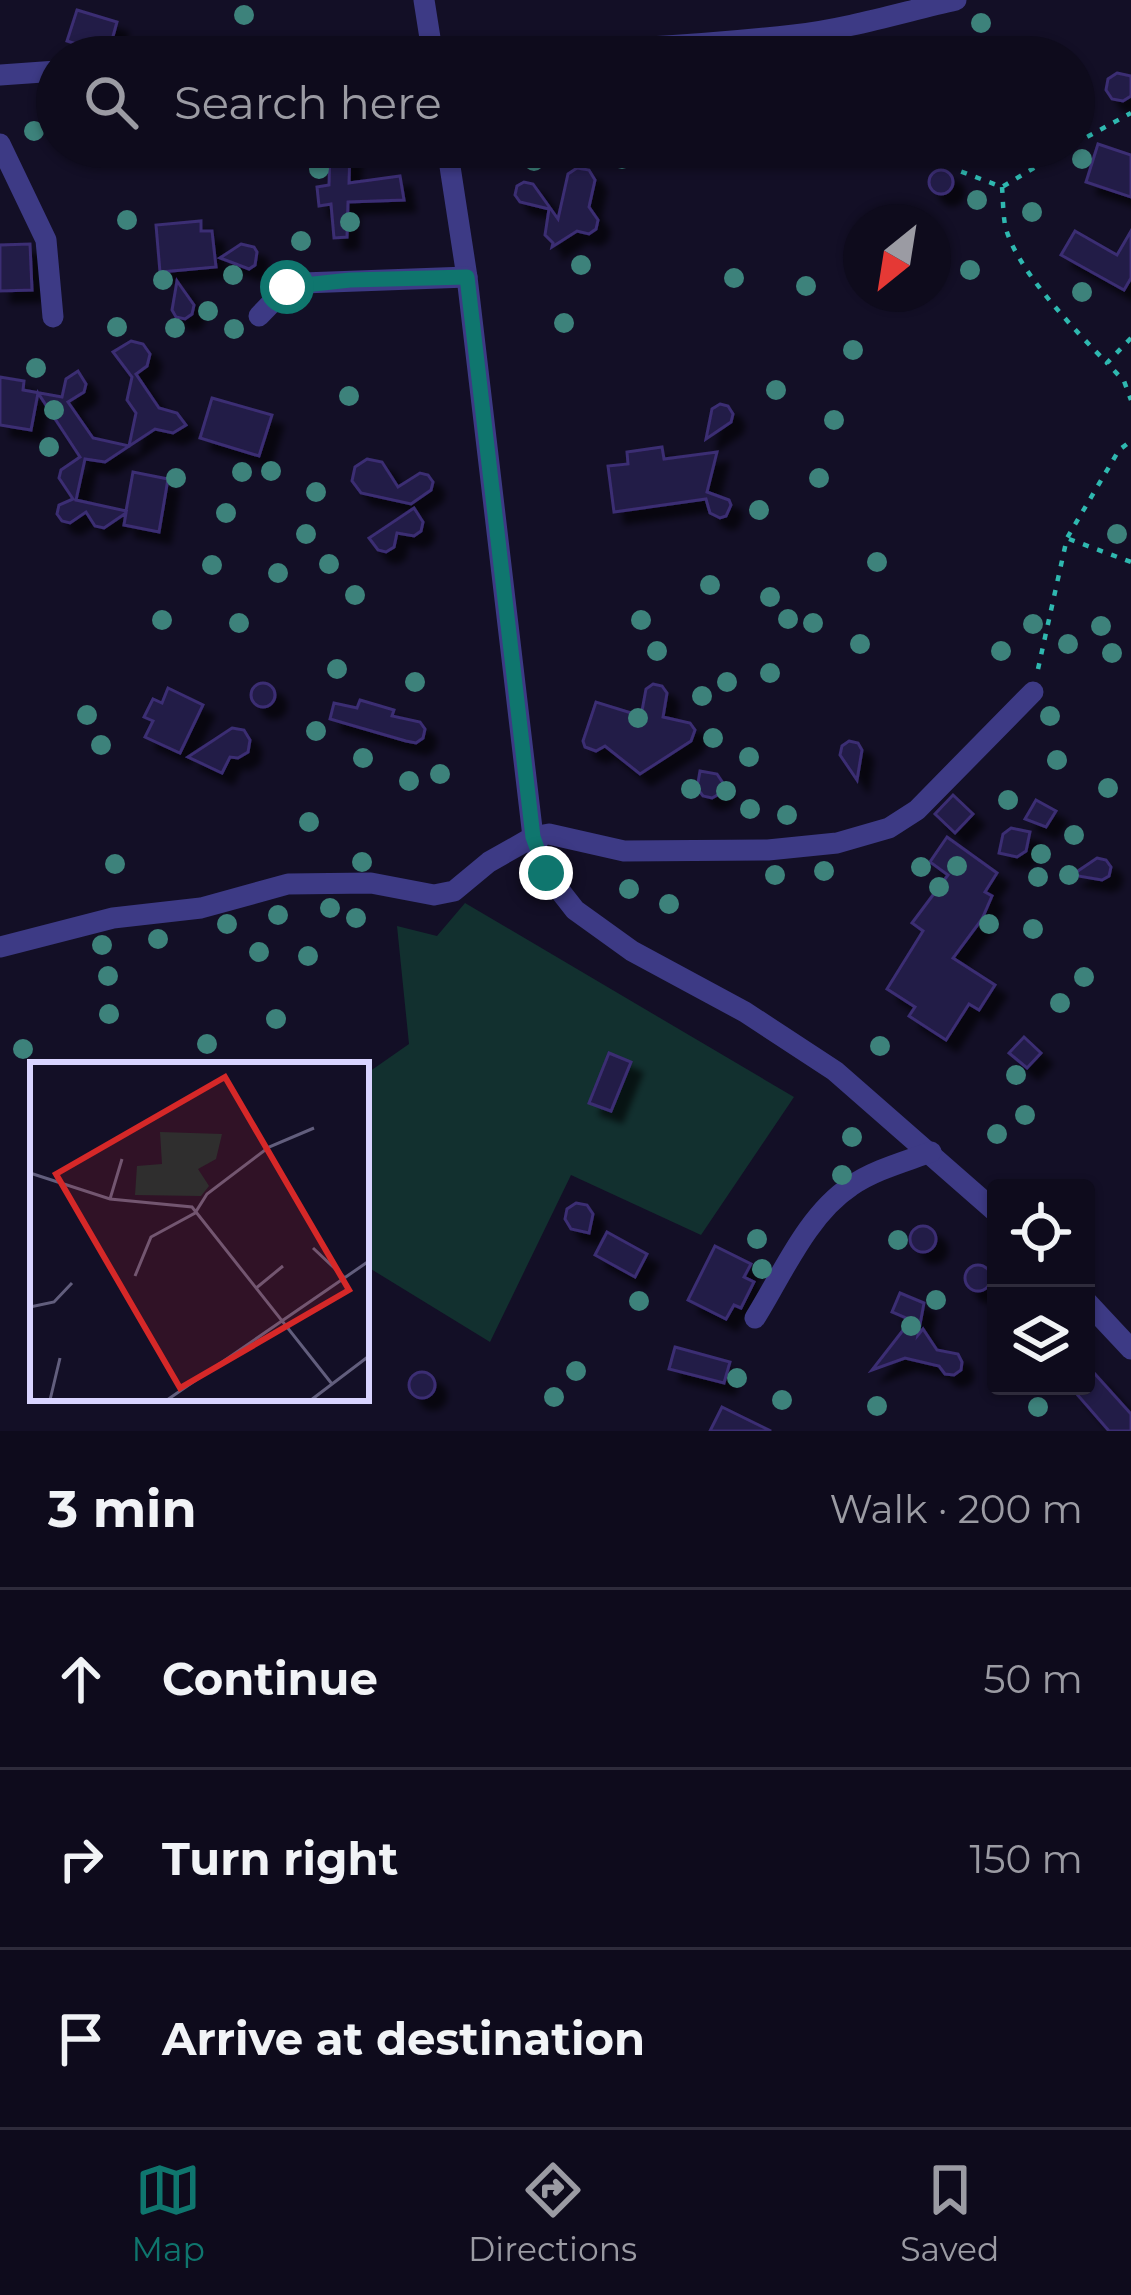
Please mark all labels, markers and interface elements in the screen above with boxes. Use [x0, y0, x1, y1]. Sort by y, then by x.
search box [36, 36, 1095, 168]
icon: search [78, 69, 144, 135]
text: Search here [174, 75, 442, 130]
north arrow [843, 204, 951, 312]
route start [260, 260, 314, 314]
route end [519, 846, 573, 900]
inset map [30, 1062, 369, 1401]
map controls [987, 1179, 1095, 1395]
button: locate [987, 1179, 1095, 1287]
button: layers [987, 1287, 1095, 1395]
text: 3 min [48, 1478, 197, 1540]
text: Walk · 200 m [829, 1485, 1083, 1533]
icon: ahead [48, 1646, 114, 1712]
text: Continue [162, 1651, 378, 1706]
text: 50 m [984, 1655, 1083, 1703]
icon: right [48, 1826, 114, 1892]
text: Turn right [162, 1831, 398, 1886]
text: 150 m [969, 1835, 1083, 1883]
icon: arrive [48, 2006, 114, 2072]
text: Arrive at destination [162, 2011, 645, 2066]
tab: Map [132, 2157, 205, 2269]
tab: Directions [468, 2157, 637, 2269]
tab: Saved [900, 2157, 999, 2269]

